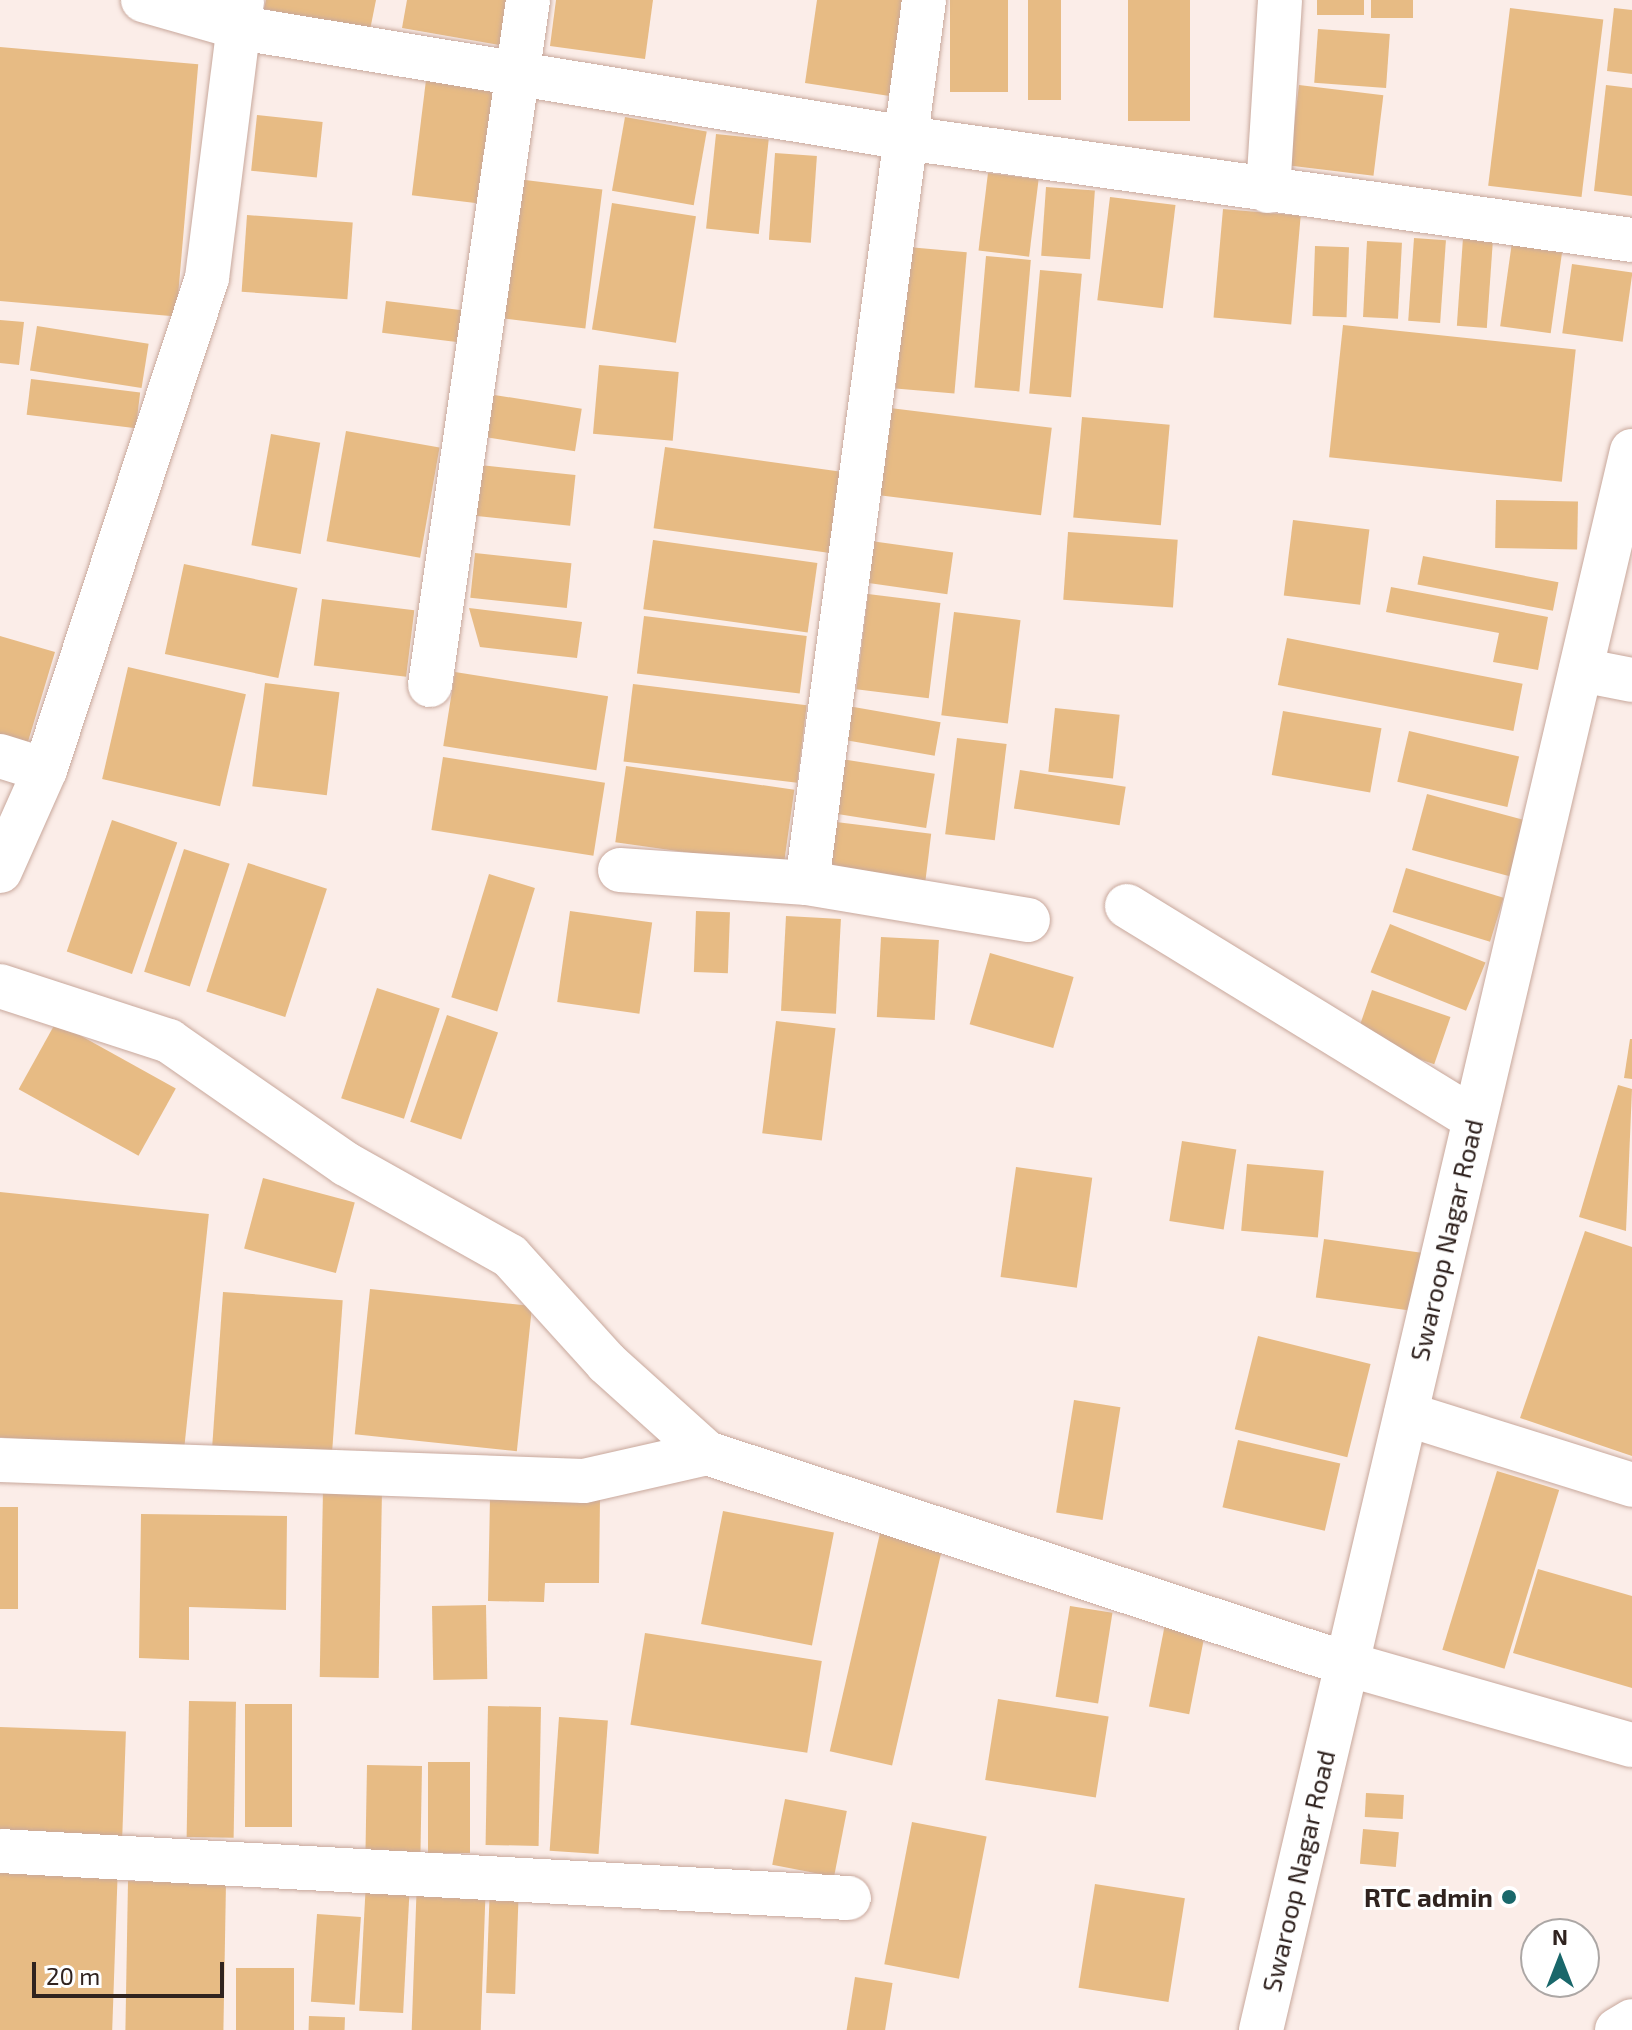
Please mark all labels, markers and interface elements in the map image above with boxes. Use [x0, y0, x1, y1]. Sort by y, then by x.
street label: Swaroop Nagar Road [1403, 1116, 1489, 1364]
street label: Swaroop Nagar Road [1255, 1747, 1341, 1995]
place label: RTC admin [1364, 1881, 1493, 1913]
marker: RTC admin [1500, 1888, 1518, 1906]
north arrow [1520, 1918, 1600, 1998]
text: N [1552, 1923, 1568, 1949]
scale bar [36, 1946, 228, 1996]
text: 20 m [46, 1961, 100, 1990]

